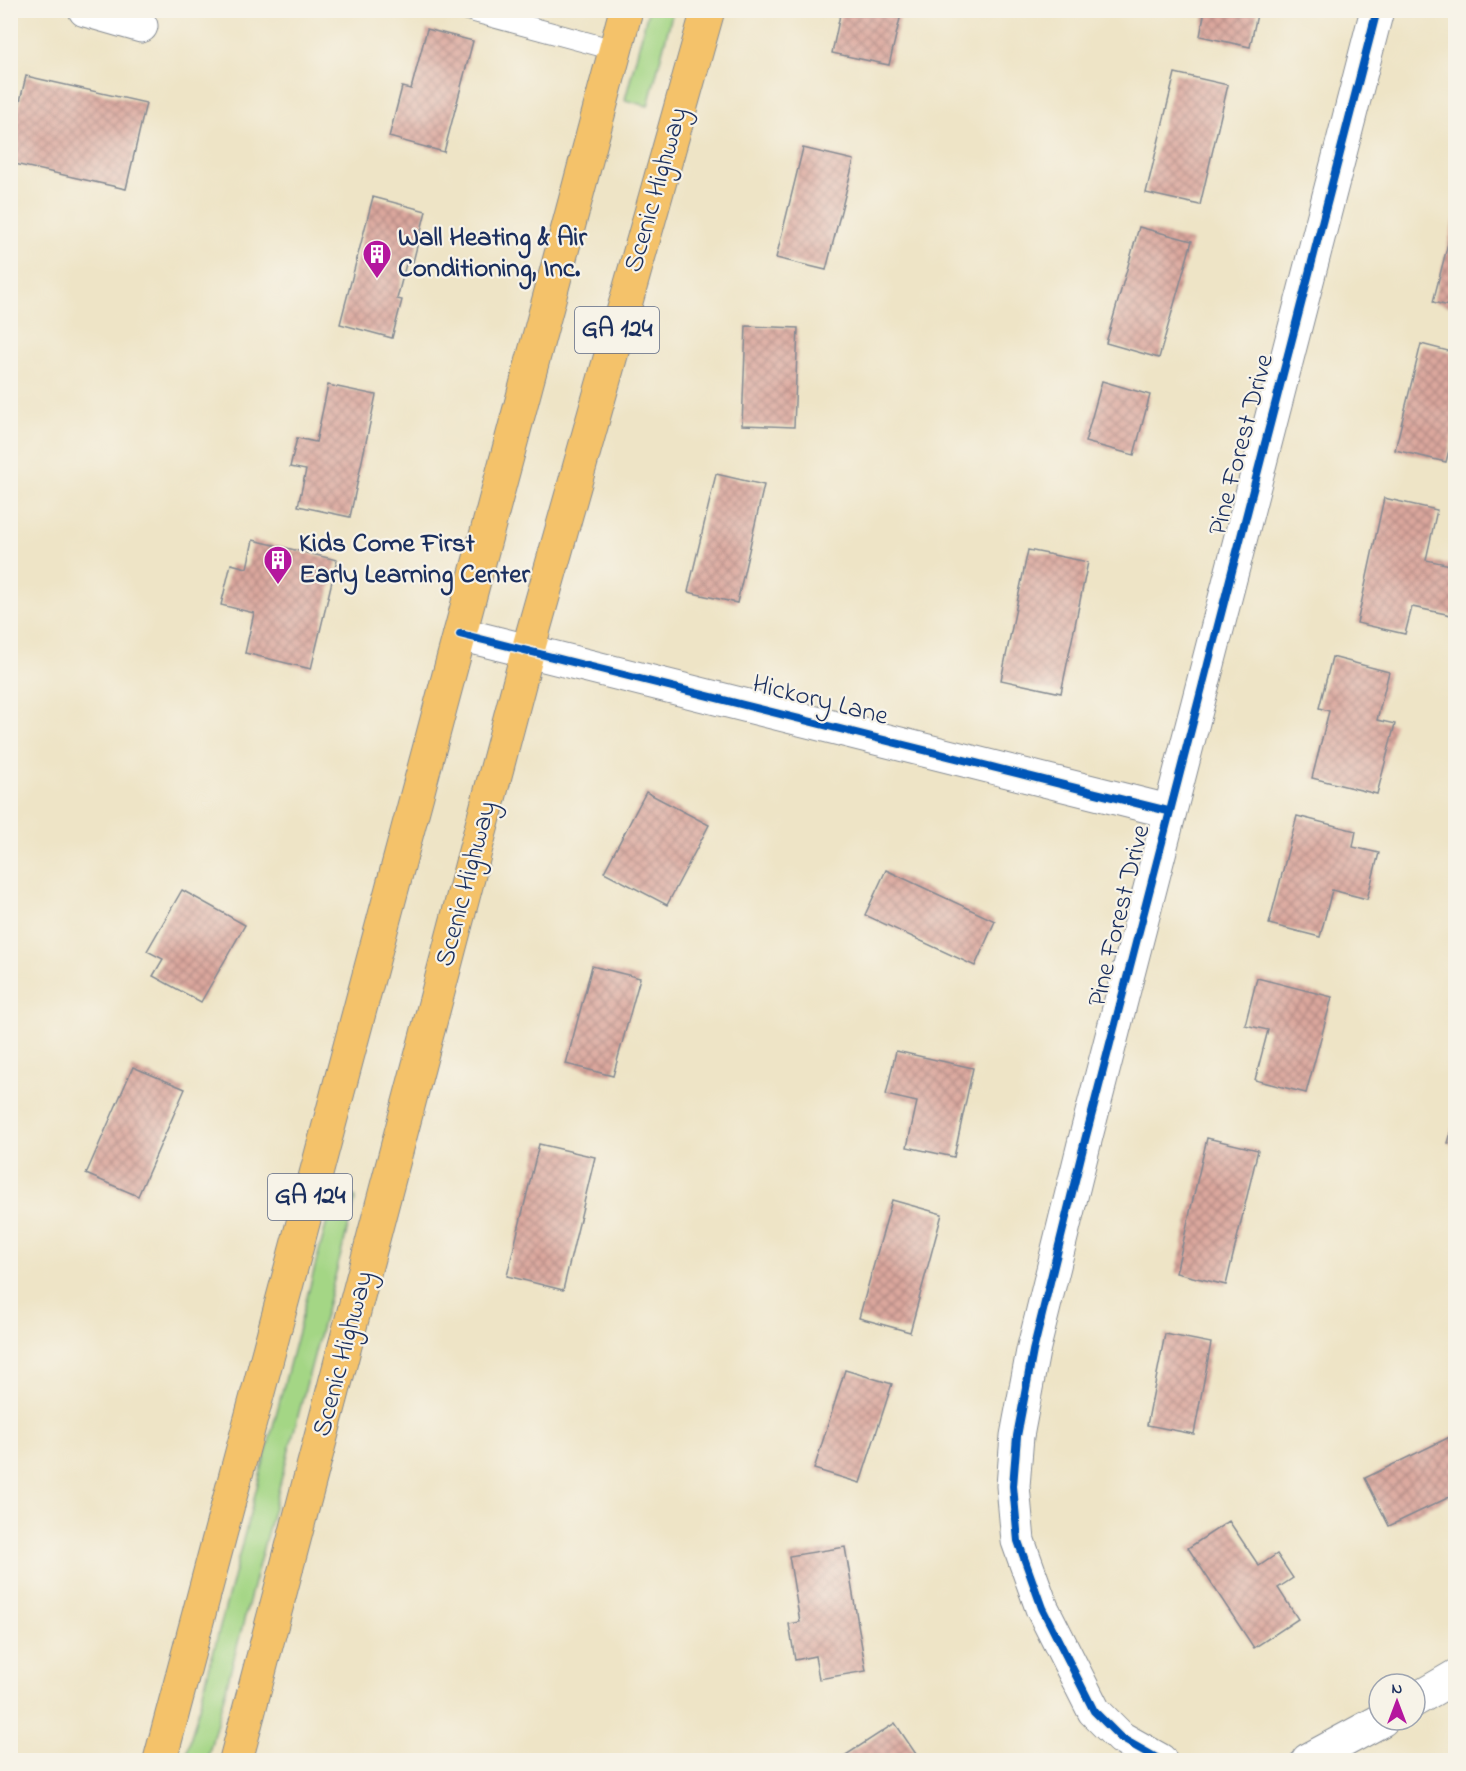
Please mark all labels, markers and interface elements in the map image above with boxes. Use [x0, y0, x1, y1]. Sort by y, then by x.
street label: Scenic Highway [615, 103, 699, 277]
place label: Wall Heating & Air Conditioning, Inc. [398, 219, 587, 290]
building icon: Wall Heating & Air Conditioning, Inc. [361, 238, 393, 280]
road number: GA 124 [575, 307, 659, 353]
street label: Pine Forest Drive [1199, 349, 1285, 540]
place label: Kids Come First Early Learning Center [299, 525, 530, 596]
building icon: Kids Come First Early Learning Center [262, 544, 294, 586]
street label: Hickory Lane [748, 665, 893, 737]
street label: Scenic Highway [426, 797, 508, 971]
street label: Pine Forest Drive [1079, 820, 1162, 1011]
road number: GA 124 [268, 1174, 352, 1220]
street label: Scenic Highway [303, 1267, 385, 1441]
north arrow [1367, 1672, 1427, 1732]
text: N [1392, 1677, 1403, 1701]

